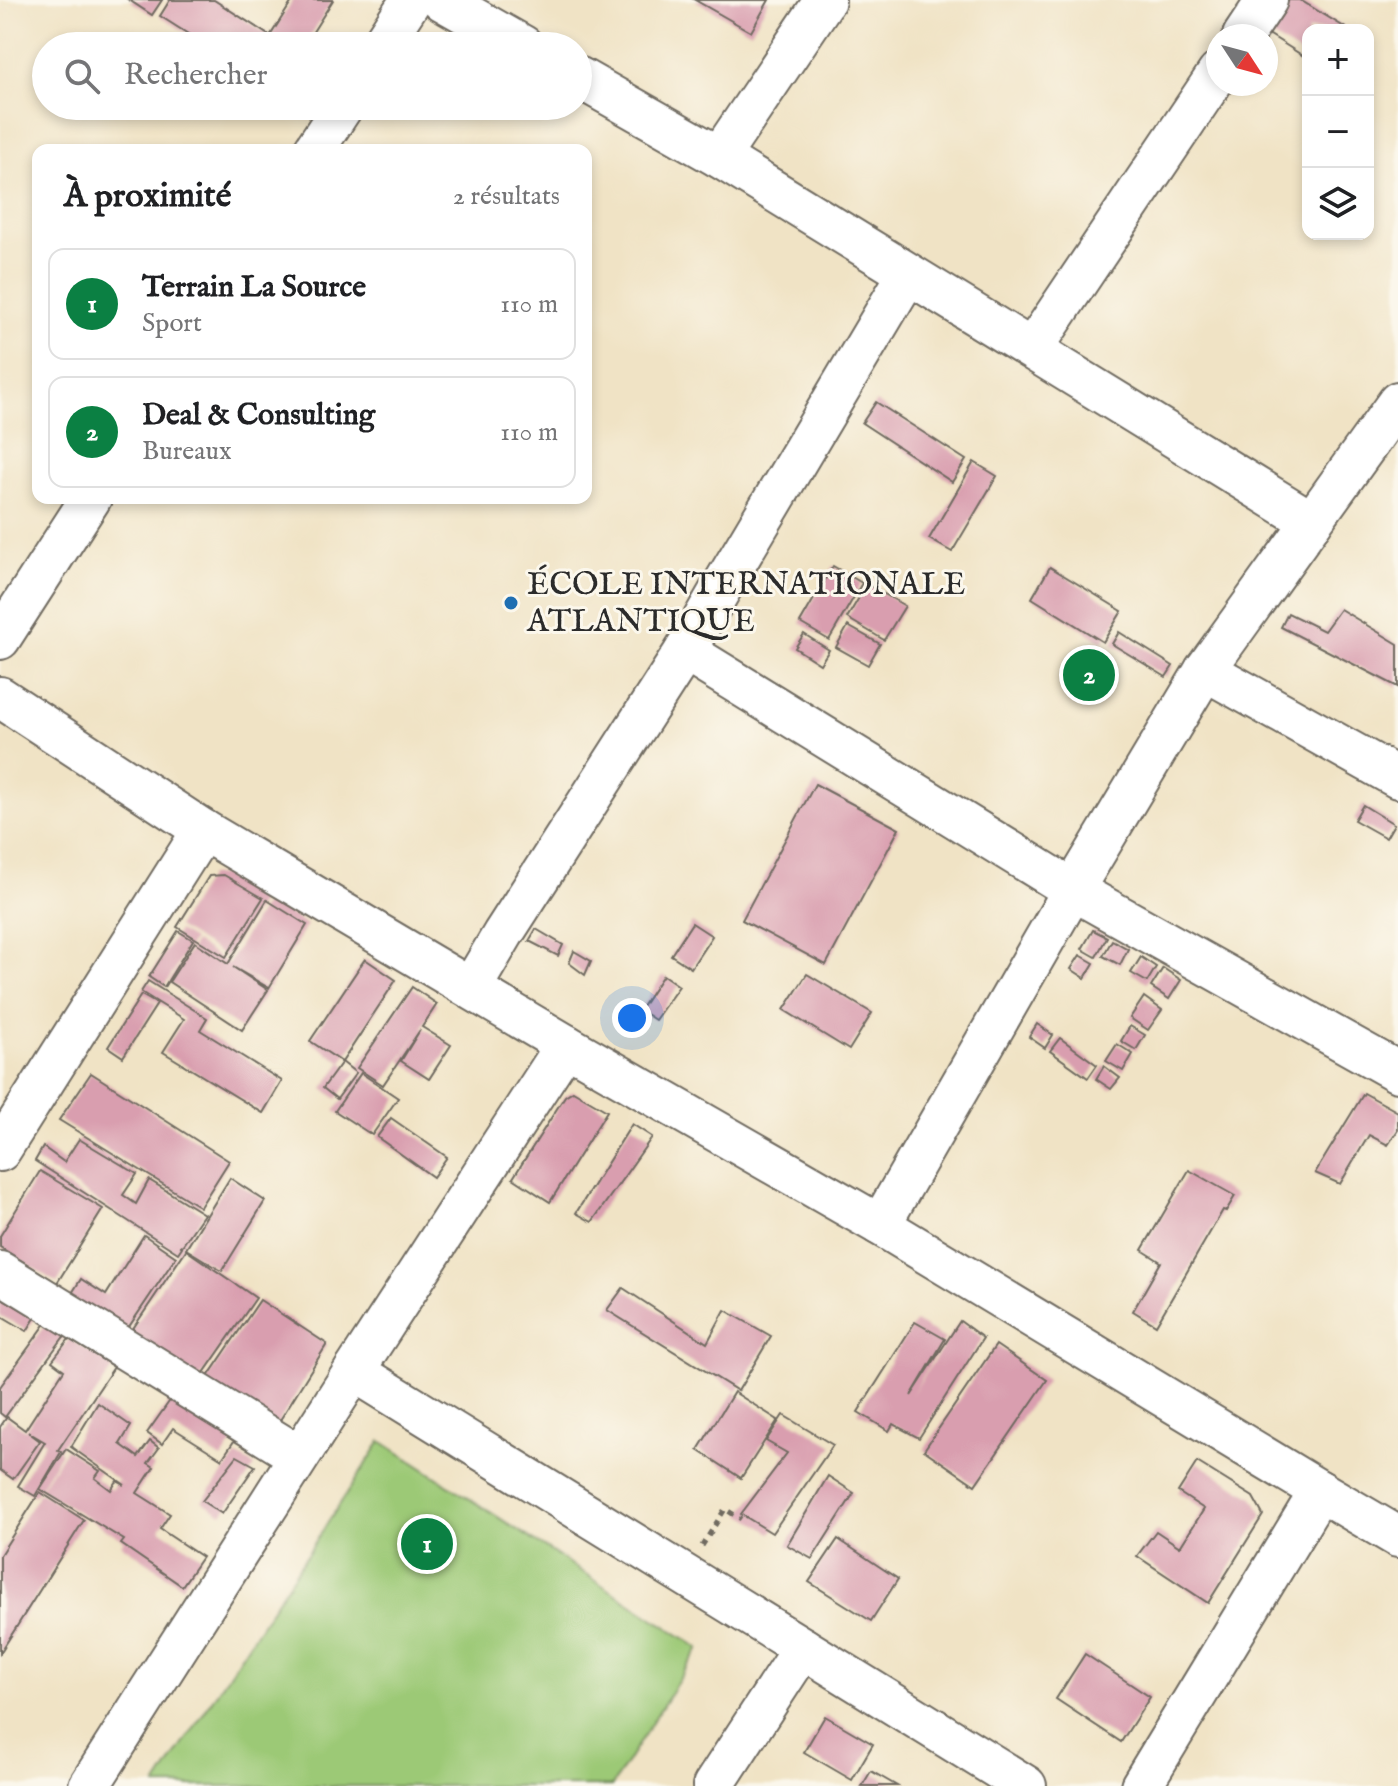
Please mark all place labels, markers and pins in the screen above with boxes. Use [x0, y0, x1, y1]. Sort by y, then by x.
place label: ÉCOLE INTERNATIONALE ATLANTIQUE [526, 564, 965, 643]
marker: ÉCOLE INTERNATIONALE ATLANTIQUE [502, 594, 520, 612]
pin: 2 [1063, 645, 1115, 705]
pin: 1 [401, 1514, 453, 1574]

